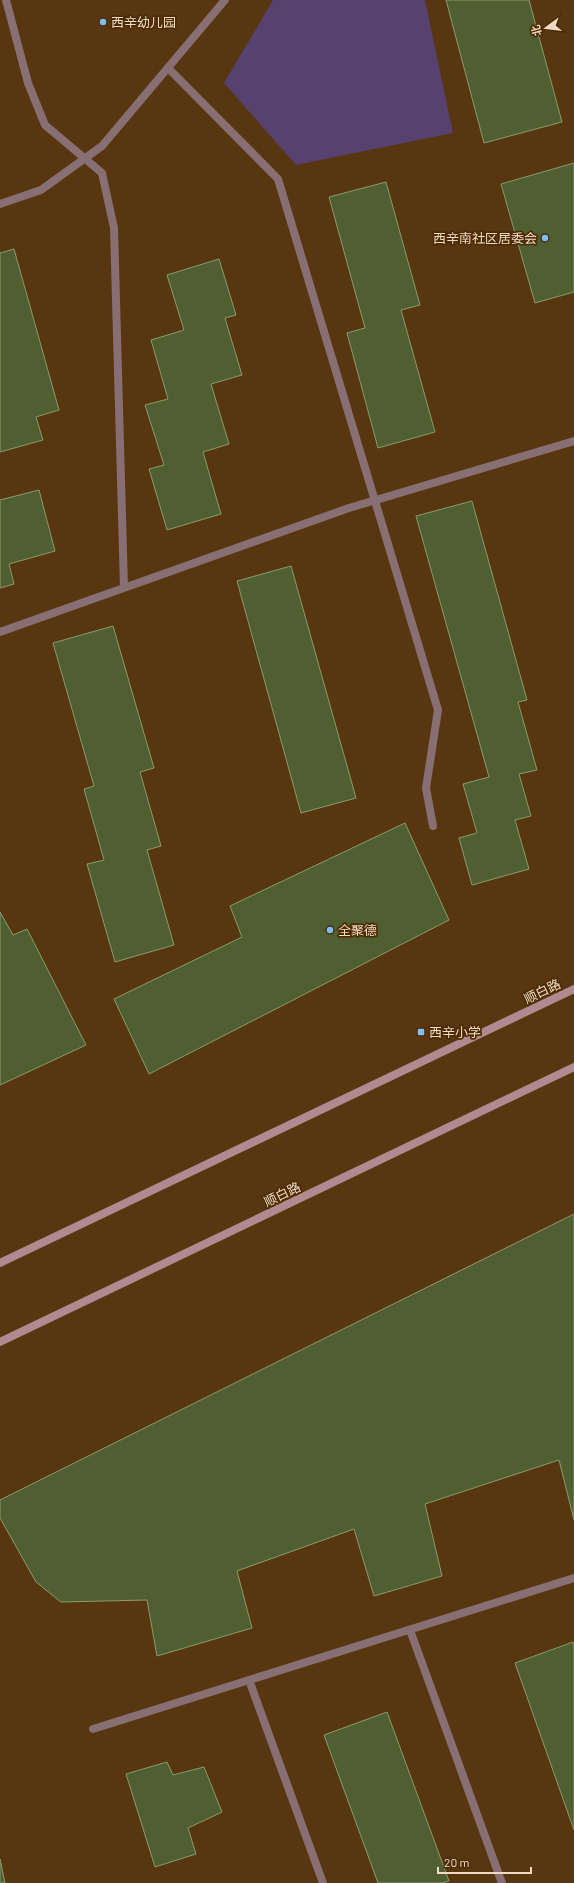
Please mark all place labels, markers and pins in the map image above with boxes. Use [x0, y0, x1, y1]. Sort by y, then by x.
place label: 西辛幼儿园 [111, 14, 176, 30]
marker: 西辛幼儿园 [98, 17, 108, 27]
place label: 西辛南社区居委会 [433, 230, 537, 246]
marker: 西辛南社区居委会 [540, 233, 550, 243]
place label: 全聚德 [338, 922, 377, 938]
marker: 全聚德 [325, 925, 335, 935]
place label: 西辛小学 [429, 1024, 481, 1040]
marker: 西辛小学 [416, 1027, 426, 1037]

